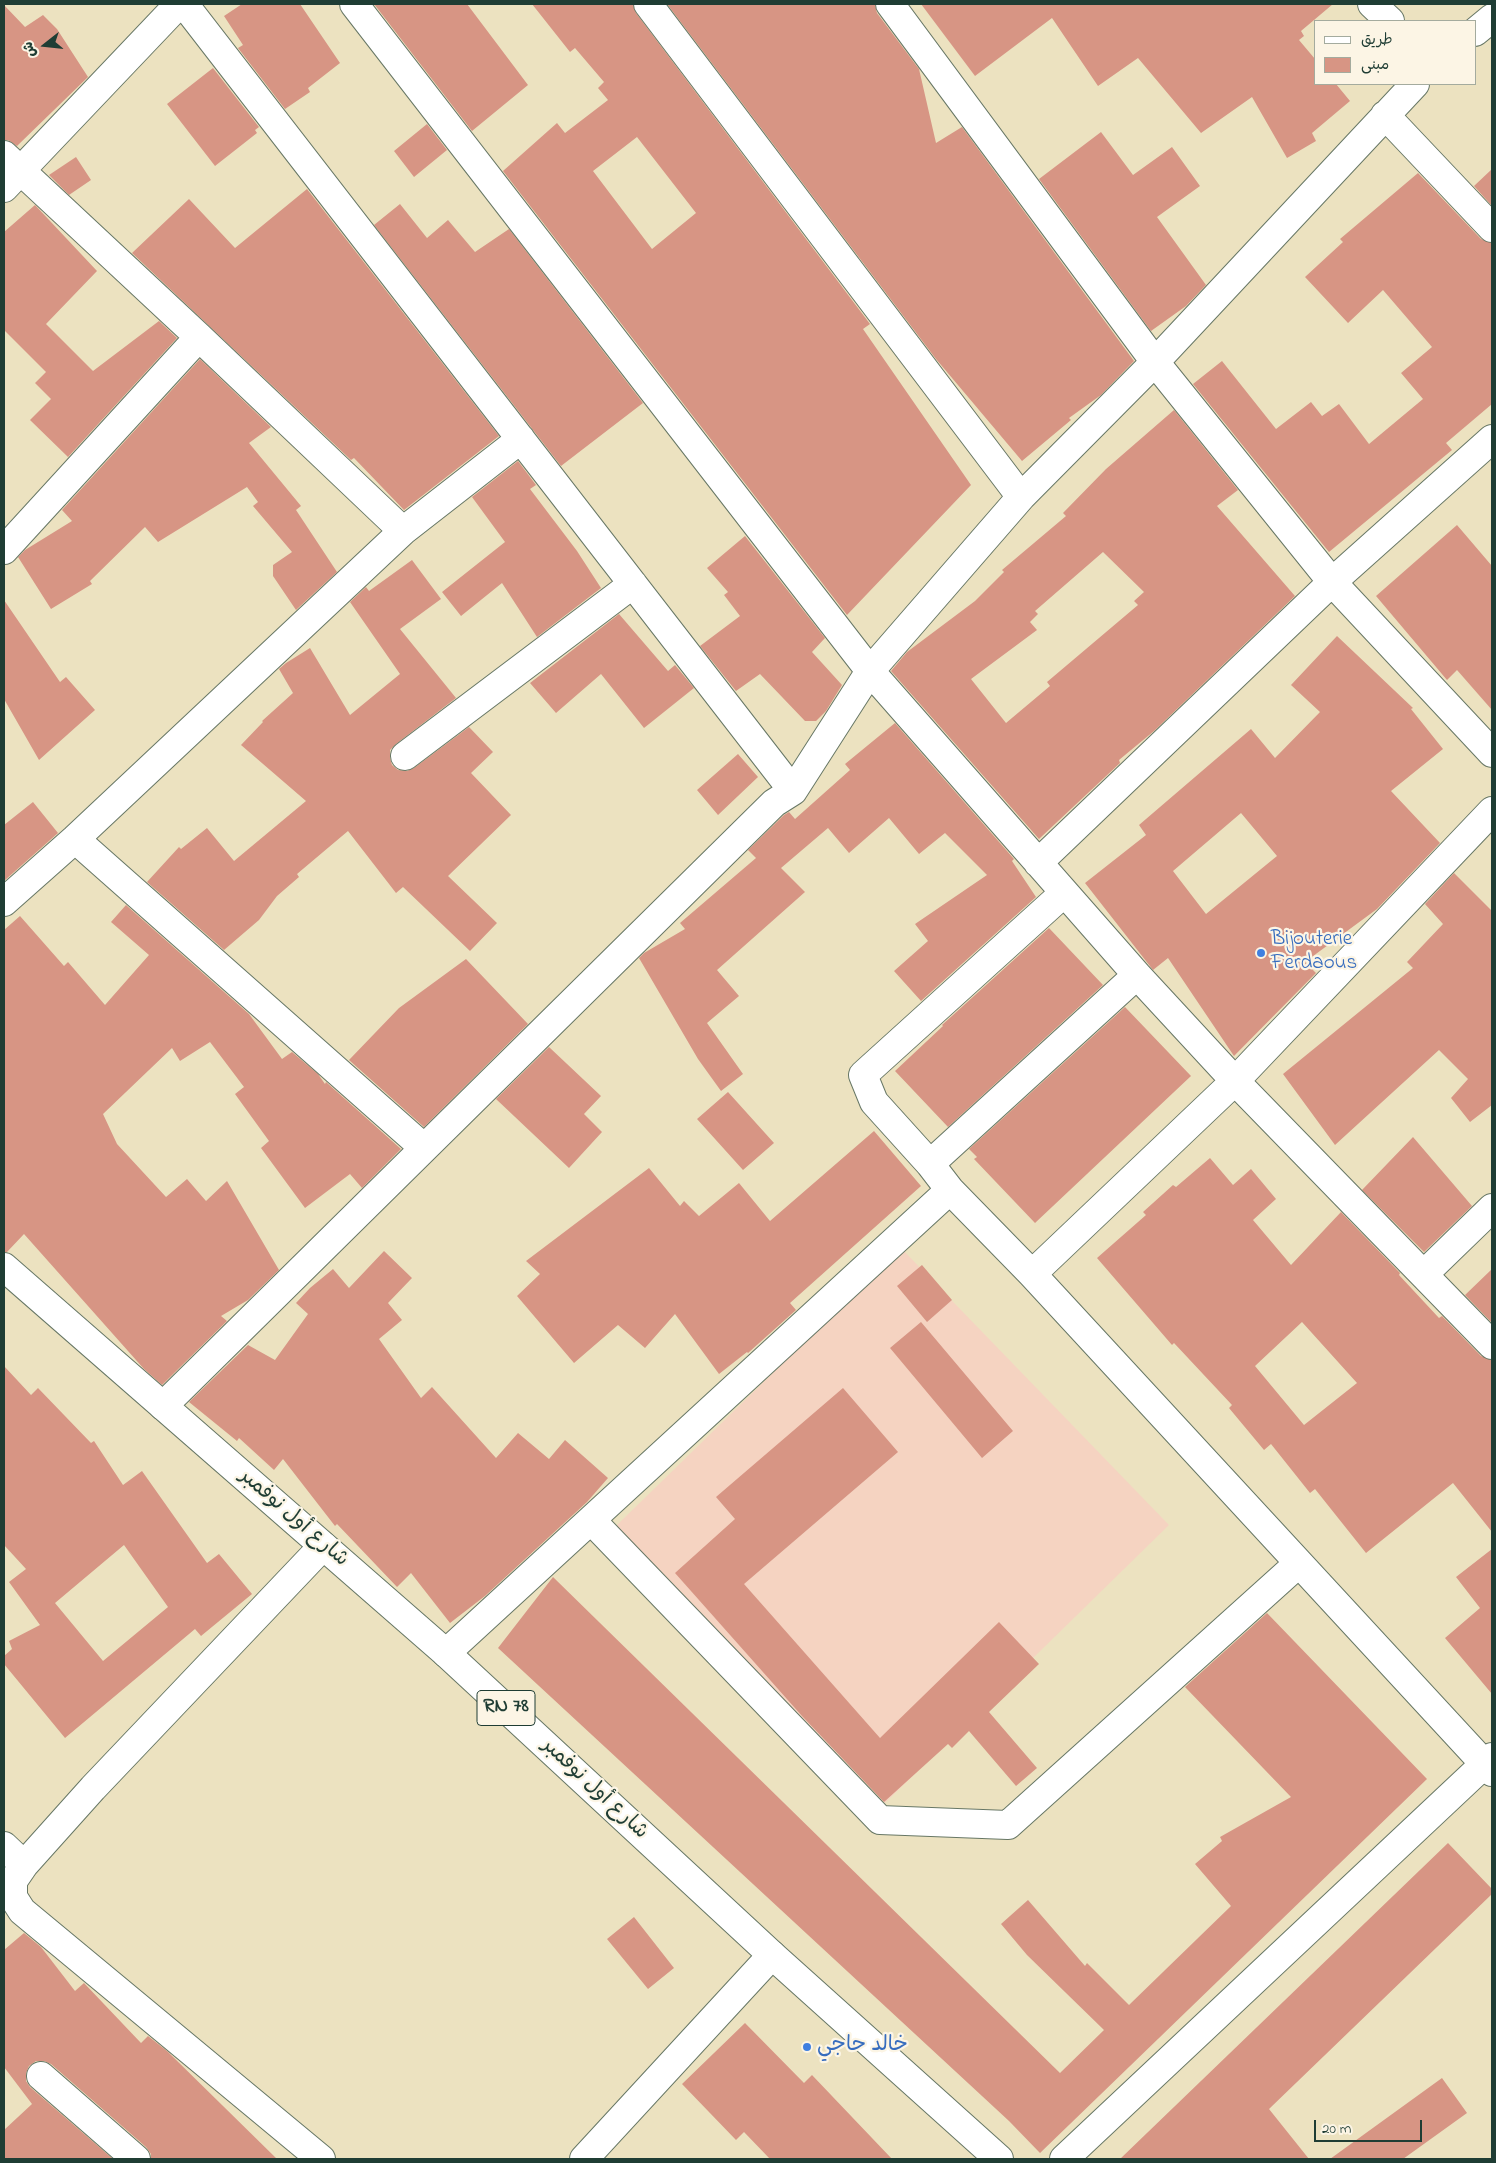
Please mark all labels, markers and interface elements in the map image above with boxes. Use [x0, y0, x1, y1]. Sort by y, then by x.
north arrow [20, 20, 70, 70]
legend [1314, 20, 1476, 85]
text: طريق [1361, 29, 1393, 51]
text: ش [18, 39, 42, 60]
text: مبنى [1361, 54, 1389, 76]
place label: Bijouterie Ferdaous [1271, 928, 1357, 978]
marker: Bijouterie Ferdaous [1255, 947, 1267, 959]
street label: شارع أول نوفمبر [233, 1465, 353, 1573]
road number: RN 78 [477, 1690, 535, 1726]
street label: شارع أول نوفمبر [536, 1734, 652, 1846]
place label: خالد حاجي [817, 2034, 908, 2060]
marker: خالد حاجي [801, 2041, 813, 2053]
scale bar [1316, 2110, 1424, 2142]
text: 20 m [1322, 2118, 1351, 2140]

